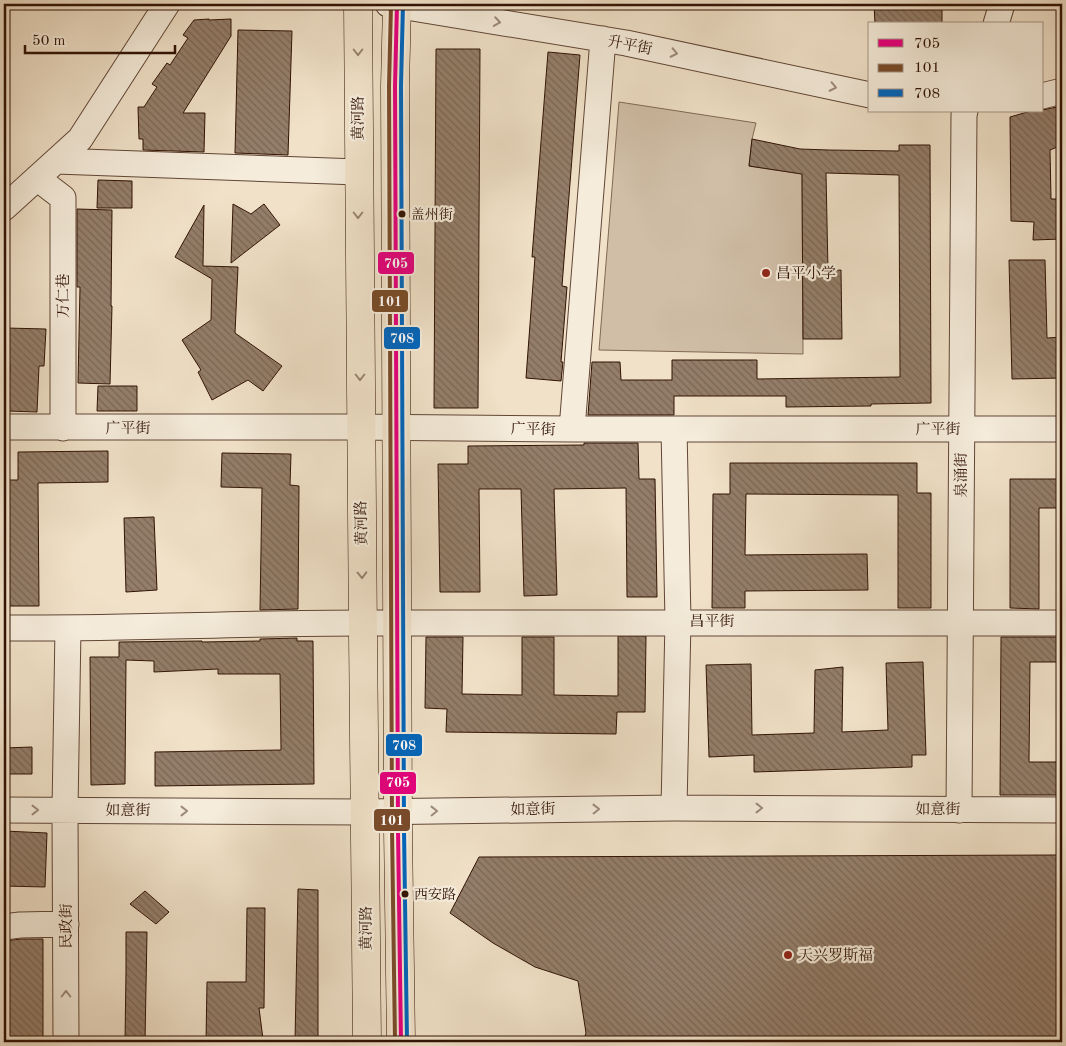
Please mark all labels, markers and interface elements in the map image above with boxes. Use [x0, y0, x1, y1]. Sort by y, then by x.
one-way arrow [493, 16, 502, 26]
scale bar [25, 22, 175, 54]
legend [868, 22, 1044, 112]
street label: 升平街 [606, 33, 654, 58]
text: 50 m [32, 34, 66, 49]
text: 705 [914, 37, 940, 52]
one-way arrow [670, 48, 679, 58]
one-way arrow [353, 49, 363, 57]
text: 101 [914, 61, 940, 76]
one-way arrow [829, 81, 838, 92]
text: 708 [914, 87, 940, 102]
street label: 黄河路 [350, 95, 367, 141]
place label: 盖州街 [411, 207, 453, 222]
marker: 盖州街 [397, 209, 407, 219]
one-way arrow [353, 212, 363, 219]
line badge: 705 [377, 251, 415, 275]
text: 705 [384, 257, 408, 271]
place label: 昌平小学 [776, 265, 836, 282]
marker: 昌平小学 [760, 267, 772, 279]
street label: 万仁巷 [55, 273, 72, 319]
line badge: 101 [371, 289, 409, 313]
text: 101 [378, 295, 402, 309]
line badge: 708 [383, 326, 421, 350]
text: 708 [390, 332, 414, 346]
one-way arrow [354, 374, 365, 382]
street label: 广平街 [105, 420, 151, 437]
street label: 广平街 [510, 421, 556, 438]
street label: 广平街 [915, 421, 961, 438]
street label: 泉涌街 [953, 452, 970, 498]
street label: 黄河路 [353, 500, 370, 546]
one-way arrow [356, 571, 367, 579]
street label: 昌平街 [689, 613, 735, 630]
line badge: 708 [385, 733, 423, 757]
text: 708 [392, 739, 416, 753]
line badge: 705 [379, 771, 417, 795]
text: 705 [386, 776, 410, 790]
street label: 如意街 [510, 800, 556, 818]
street label: 如意街 [915, 800, 961, 818]
street label: 如意街 [105, 801, 151, 819]
one-way arrow [756, 803, 763, 813]
one-way arrow [593, 804, 601, 814]
one-way arrow [31, 805, 39, 815]
one-way arrow [180, 806, 188, 816]
one-way arrow [430, 806, 438, 816]
line badge: 101 [373, 808, 411, 832]
text: 101 [380, 814, 404, 828]
place label: 西安路 [414, 887, 456, 902]
marker: 西安路 [400, 889, 410, 899]
street label: 民政街 [58, 903, 75, 949]
street label: 黄河路 [358, 905, 375, 951]
place label: 天兴罗斯福 [798, 947, 873, 964]
marker: 天兴罗斯福 [782, 949, 794, 961]
one-way arrow [61, 989, 71, 997]

